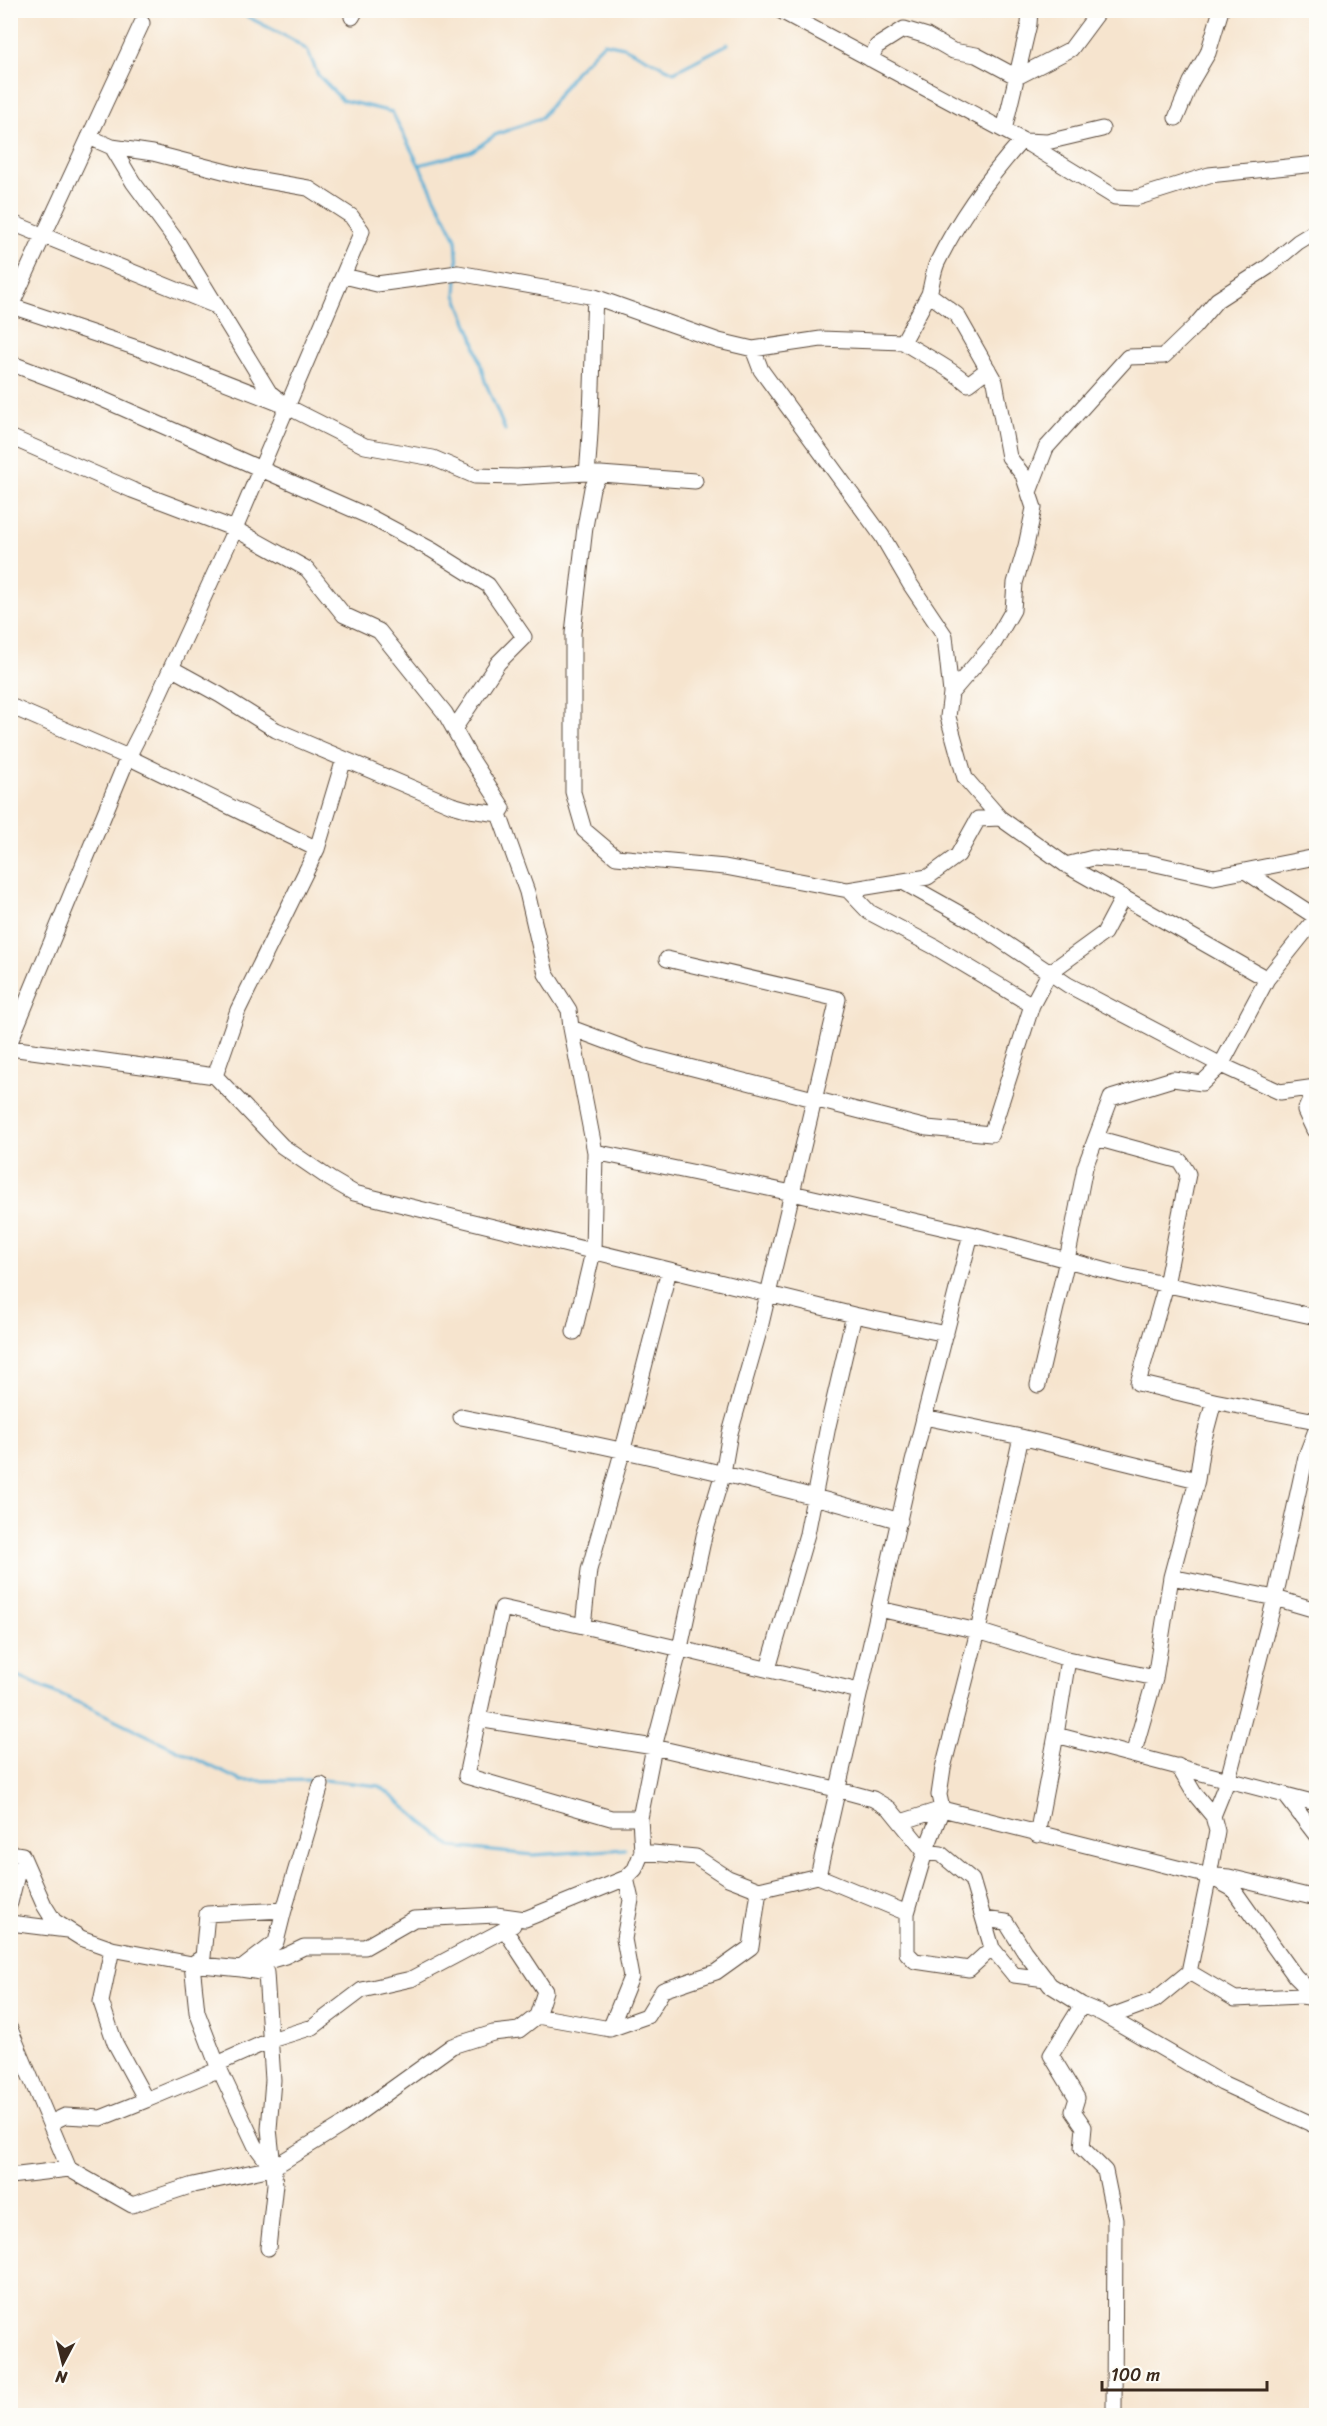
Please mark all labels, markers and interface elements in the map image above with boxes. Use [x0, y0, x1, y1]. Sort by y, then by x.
north arrow [33, 2333, 93, 2393]
scale bar [1102, 2354, 1267, 2392]
text: 100 m [1111, 2359, 1160, 2391]
text: N [53, 2362, 69, 2393]

